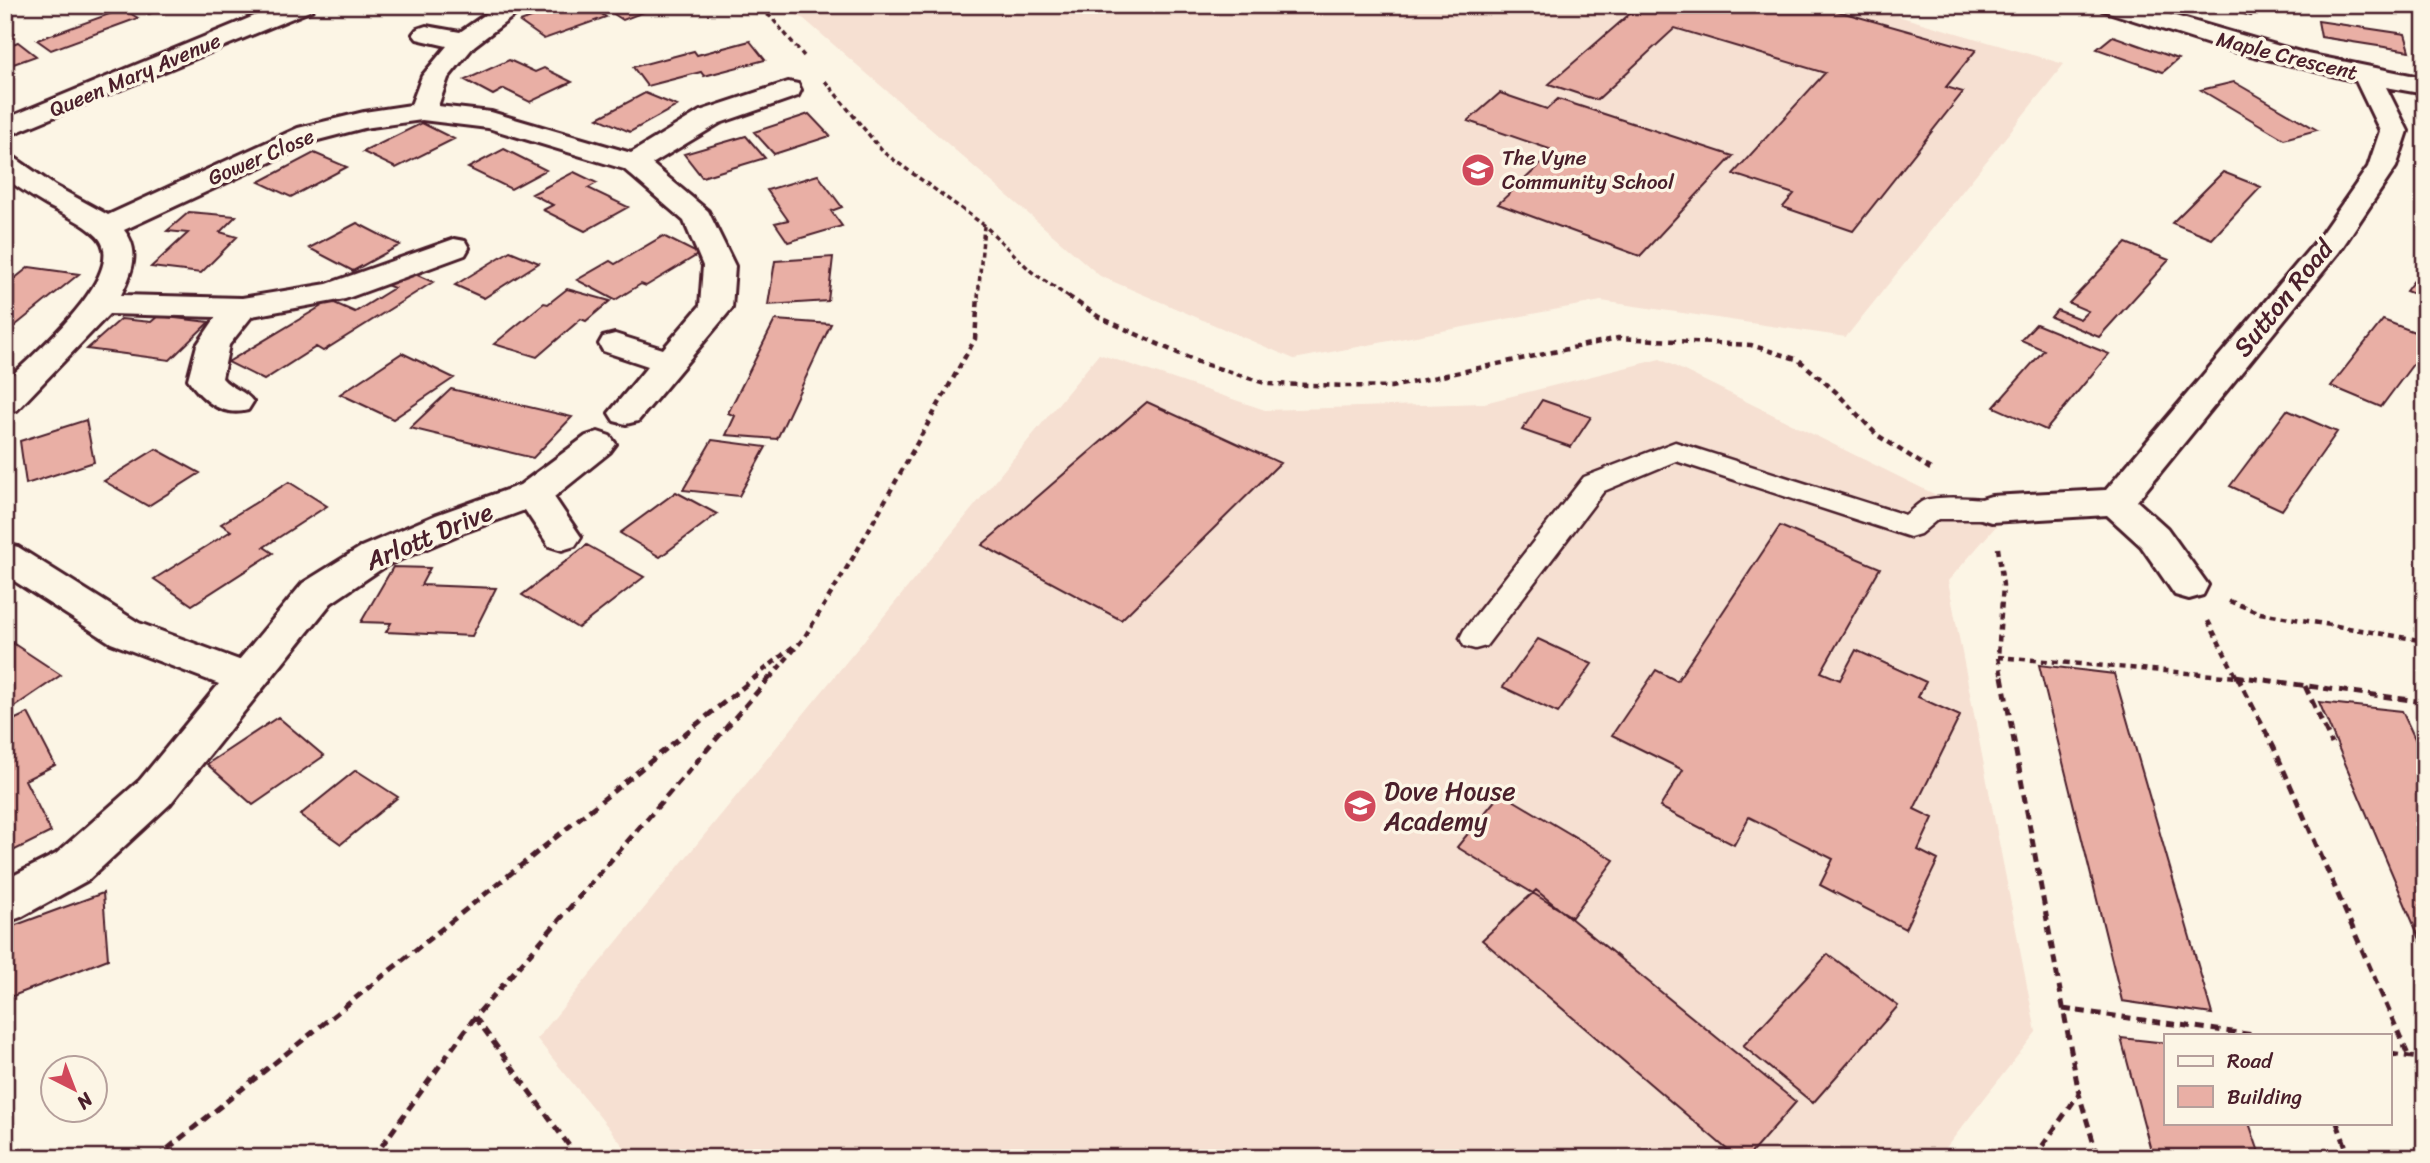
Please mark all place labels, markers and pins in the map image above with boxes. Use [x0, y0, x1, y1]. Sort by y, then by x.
place label: The Vyne Community School [1502, 139, 1675, 201]
school or university icon: The Vyne Community School [1459, 151, 1497, 189]
place label: Dove House Academy [1383, 768, 1516, 844]
school or university icon: Dove House Academy [1341, 787, 1379, 825]

